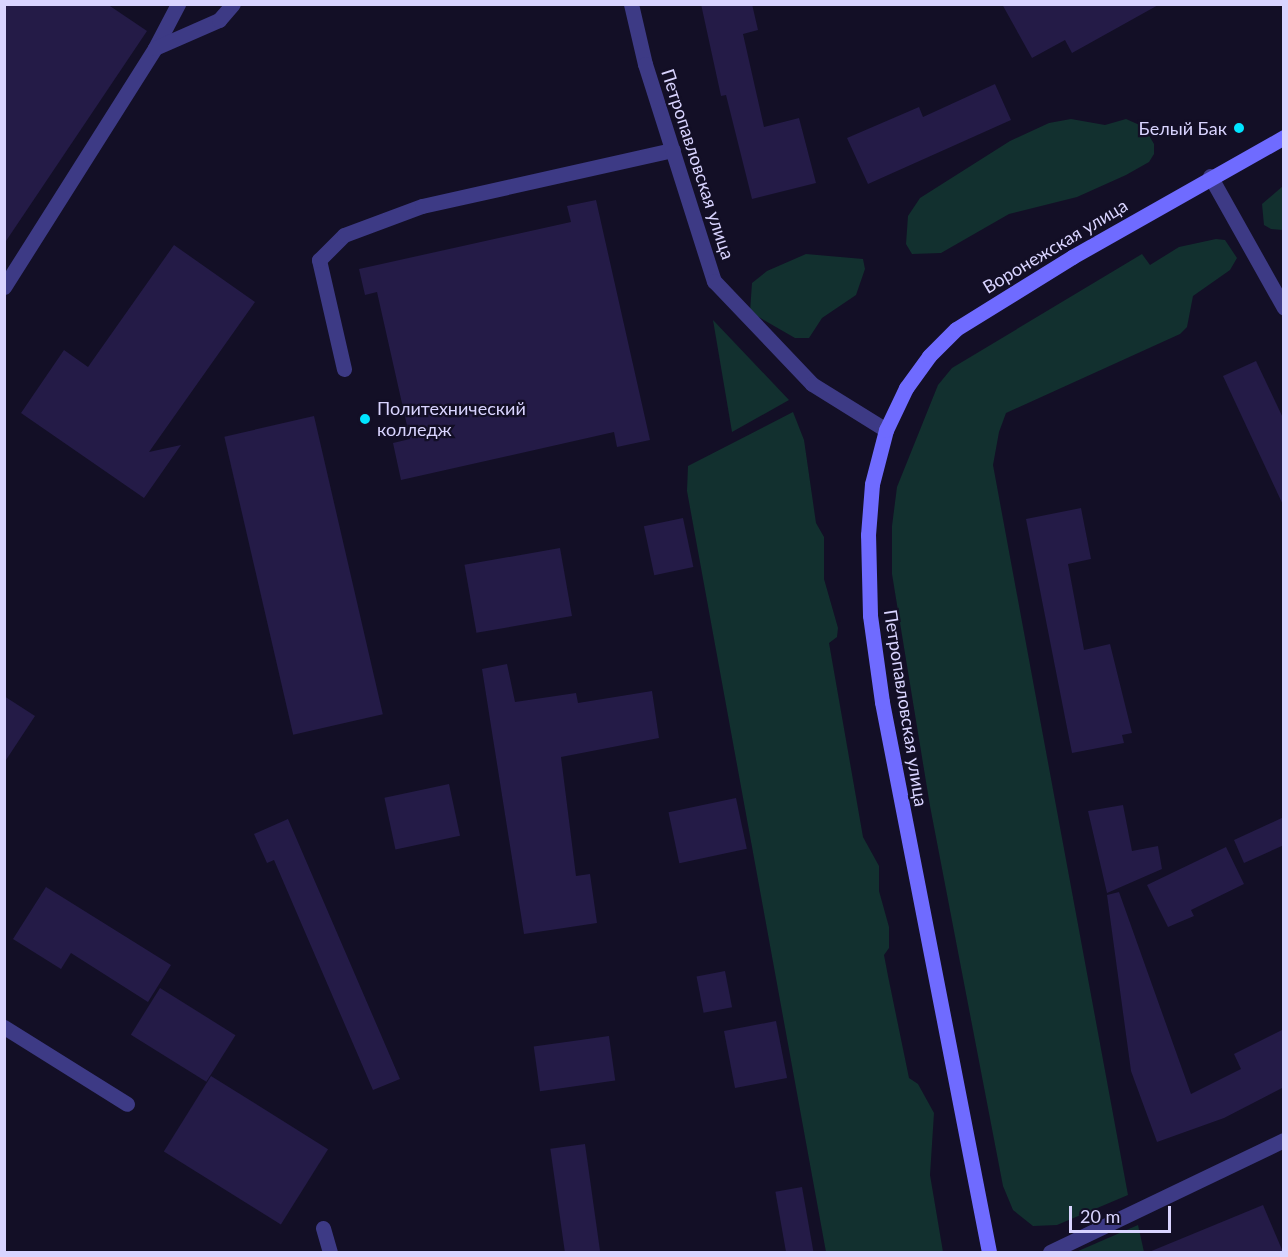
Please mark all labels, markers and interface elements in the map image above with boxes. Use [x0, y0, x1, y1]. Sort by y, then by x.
street label: Петропавловская улица [657, 66, 739, 262]
place label: Белый Бак [1139, 117, 1227, 139]
marker: Белый Бак [1232, 121, 1246, 135]
street label: Воронежская улица [979, 194, 1131, 298]
place label: Политехнический колледж [377, 398, 526, 440]
marker: Политехнический колледж [358, 412, 372, 426]
street label: Петропавловская улица [880, 608, 932, 808]
scale bar [1072, 1194, 1174, 1232]
text: 20 m [1080, 1205, 1120, 1227]

